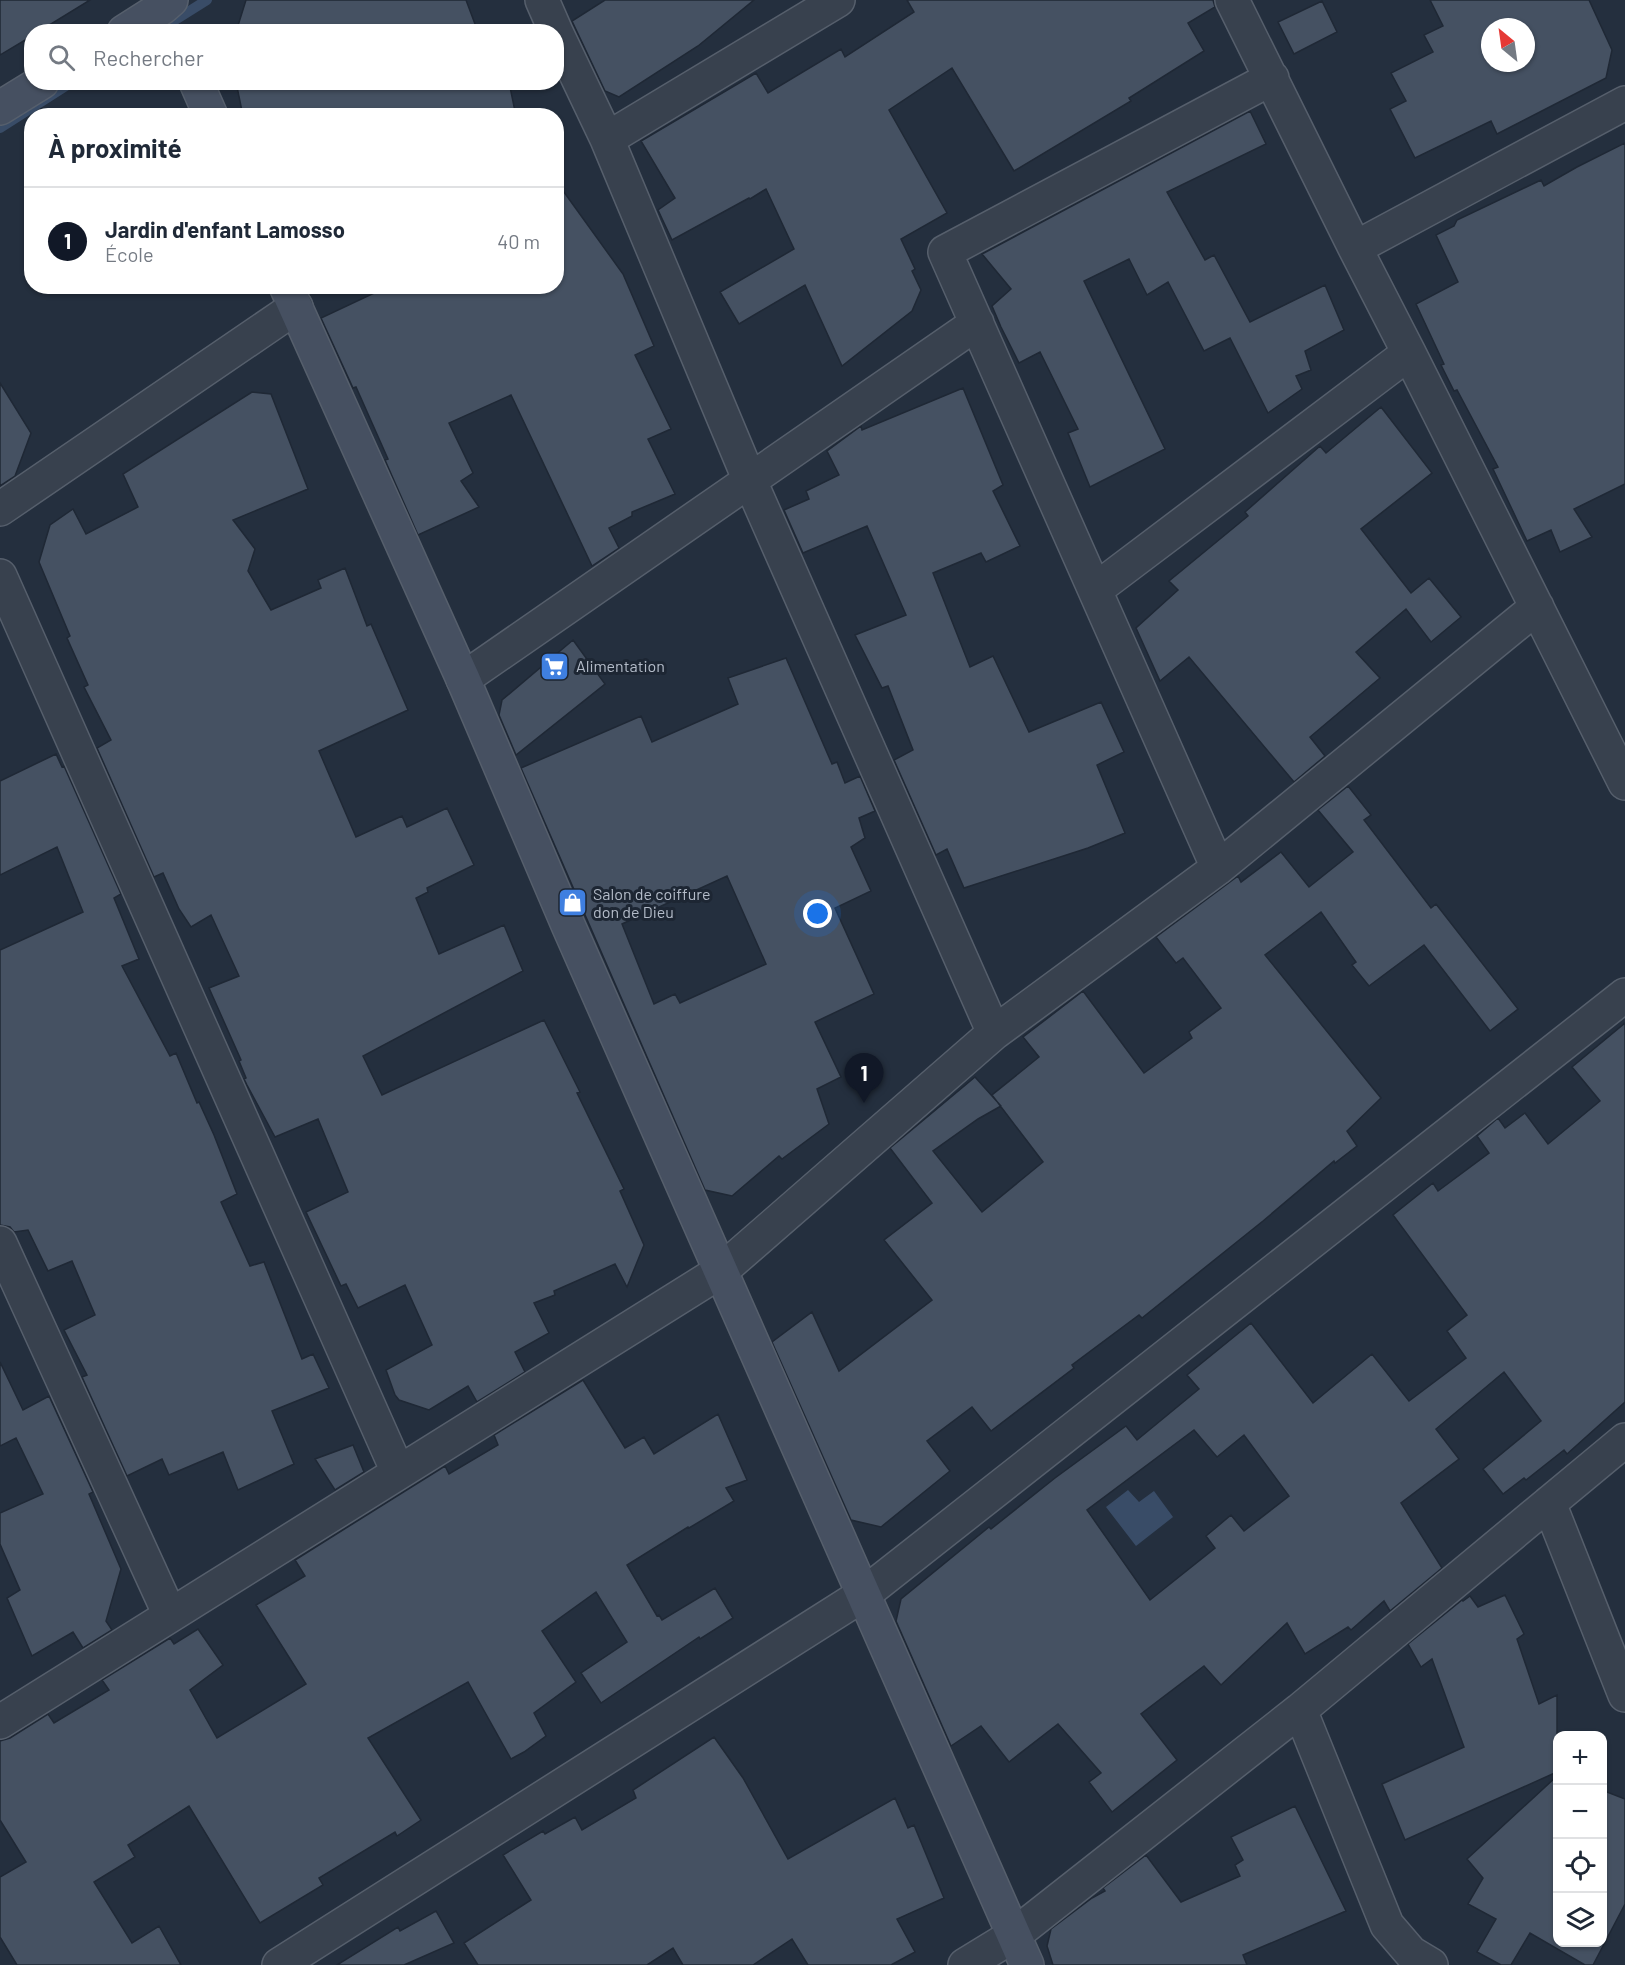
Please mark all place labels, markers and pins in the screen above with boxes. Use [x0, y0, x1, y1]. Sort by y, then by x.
supermarket icon: Alimentation [539, 650, 571, 682]
place label: Alimentation [576, 656, 665, 675]
place label: Salon de coiffure don de Dieu [593, 884, 711, 921]
shop icon: Salon de coiffure don de Dieu [556, 887, 588, 919]
pin: 1 [844, 1054, 884, 1103]

